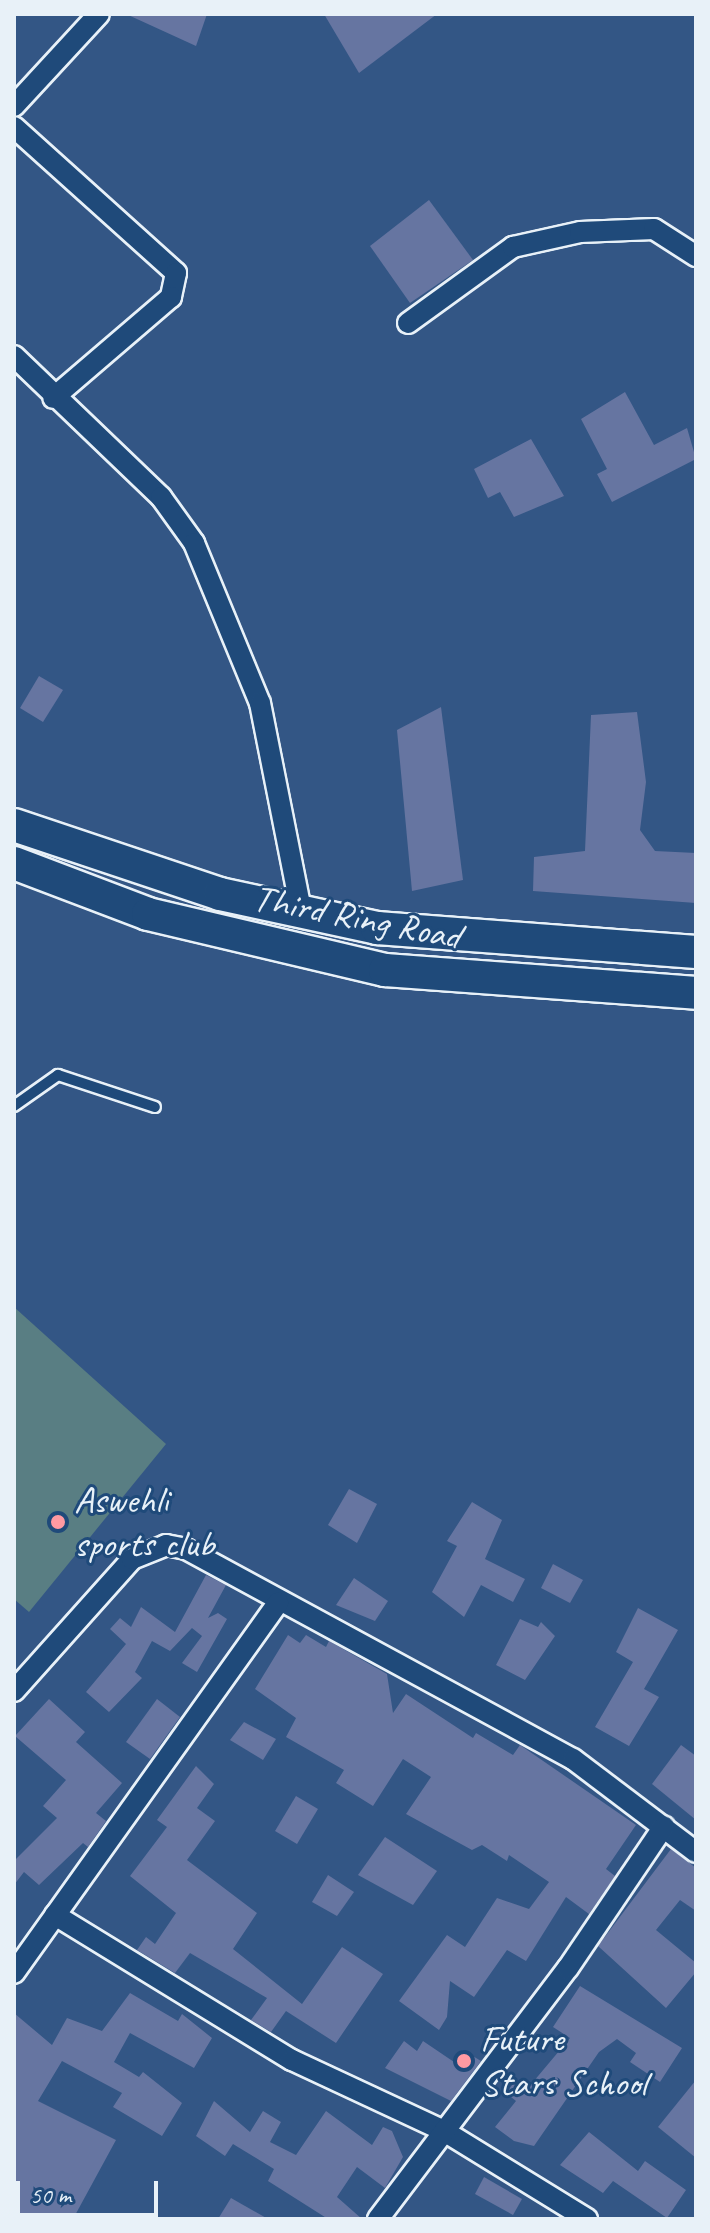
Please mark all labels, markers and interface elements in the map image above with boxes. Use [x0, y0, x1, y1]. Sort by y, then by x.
street label: Third Ring Road [249, 874, 465, 960]
place label: Aswehli sports club [74, 1477, 214, 1566]
marker: Aswehli sports club [49, 1513, 67, 1531]
place label: Future Stars School [480, 2016, 646, 2106]
marker: Future Stars School [455, 2052, 473, 2070]
scale bar [20, 2165, 162, 2215]
text: 50 m [30, 2180, 71, 2210]

